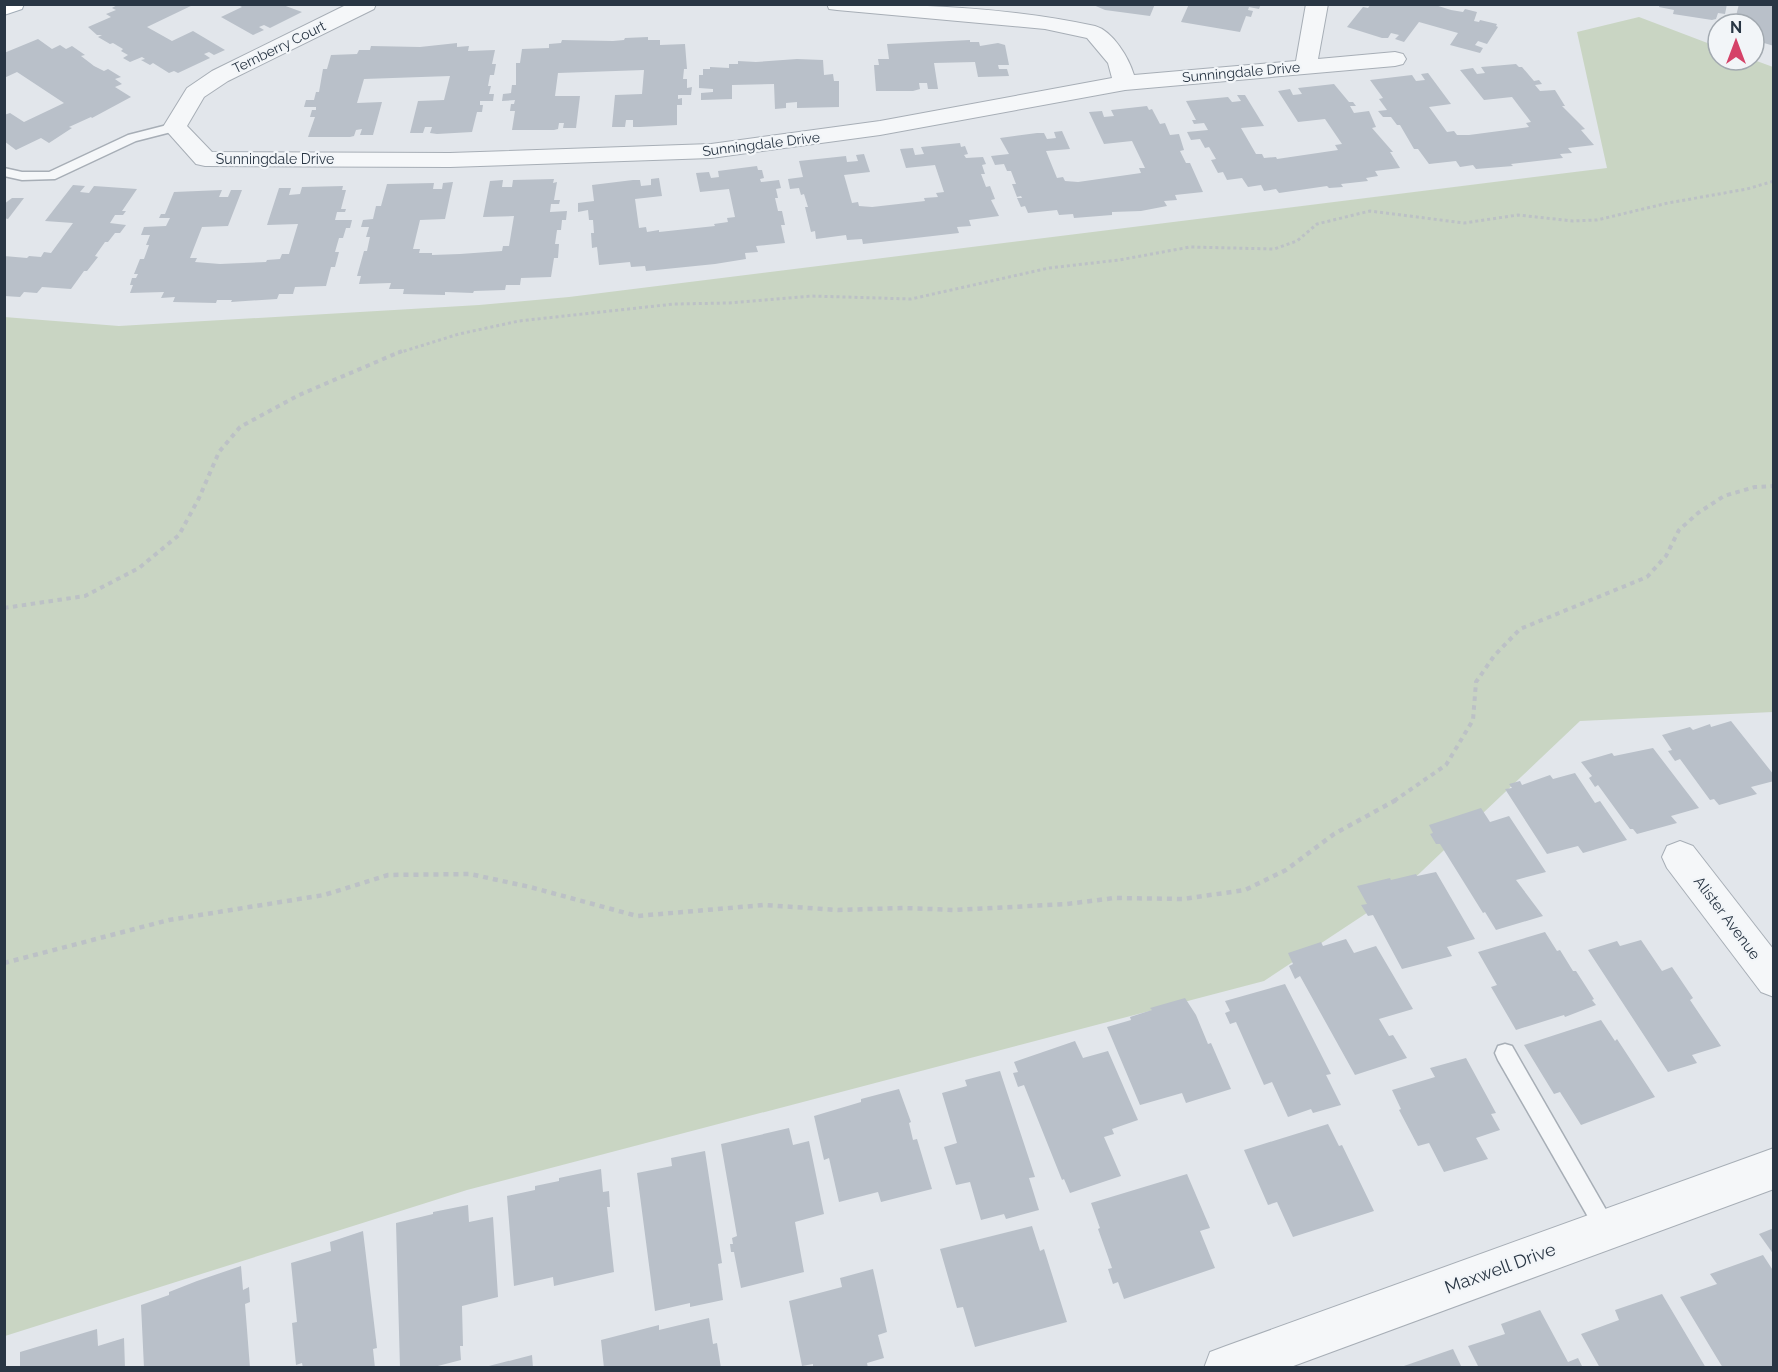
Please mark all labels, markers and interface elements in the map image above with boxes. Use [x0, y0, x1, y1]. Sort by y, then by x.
north arrow [1706, 12, 1766, 72]
street label: Ternberry Court [230, 17, 328, 76]
text: N [1730, 18, 1742, 37]
street label: Sunningdale Drive [1181, 59, 1301, 85]
street label: Sunningdale Drive [701, 129, 821, 159]
street label: Sunningdale Drive [216, 151, 334, 167]
street label: Alister Avenue [1690, 873, 1764, 963]
street label: Maxwell Drive [1442, 1238, 1559, 1298]

